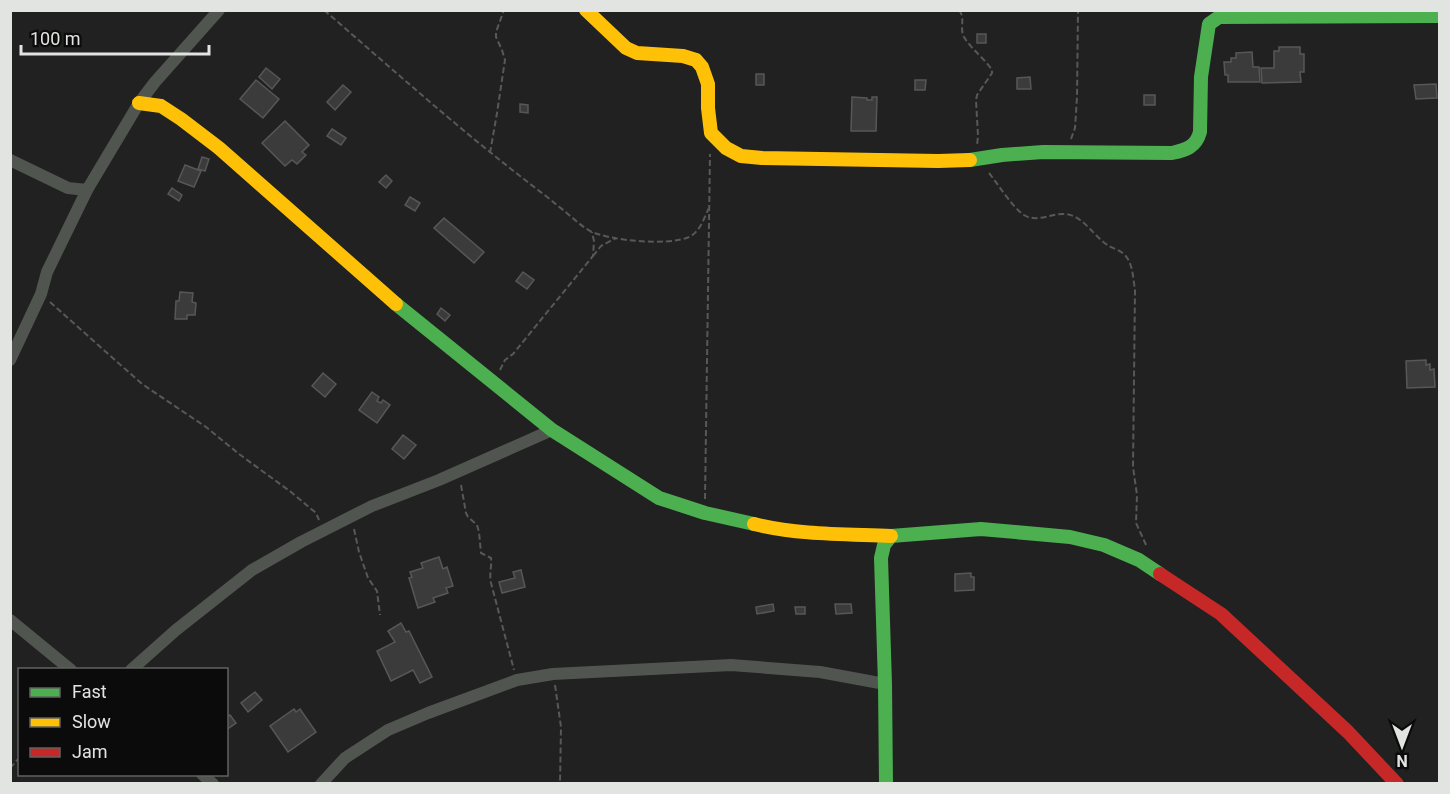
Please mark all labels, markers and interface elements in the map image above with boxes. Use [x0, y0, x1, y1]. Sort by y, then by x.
scale bar [21, 18, 208, 56]
text: 100 m [30, 28, 81, 49]
legend [18, 668, 228, 776]
text: Fast [72, 681, 107, 702]
text: Slow [72, 711, 111, 732]
north arrow [1372, 716, 1432, 776]
text: Jam [72, 741, 108, 762]
text: N [1396, 751, 1408, 770]

